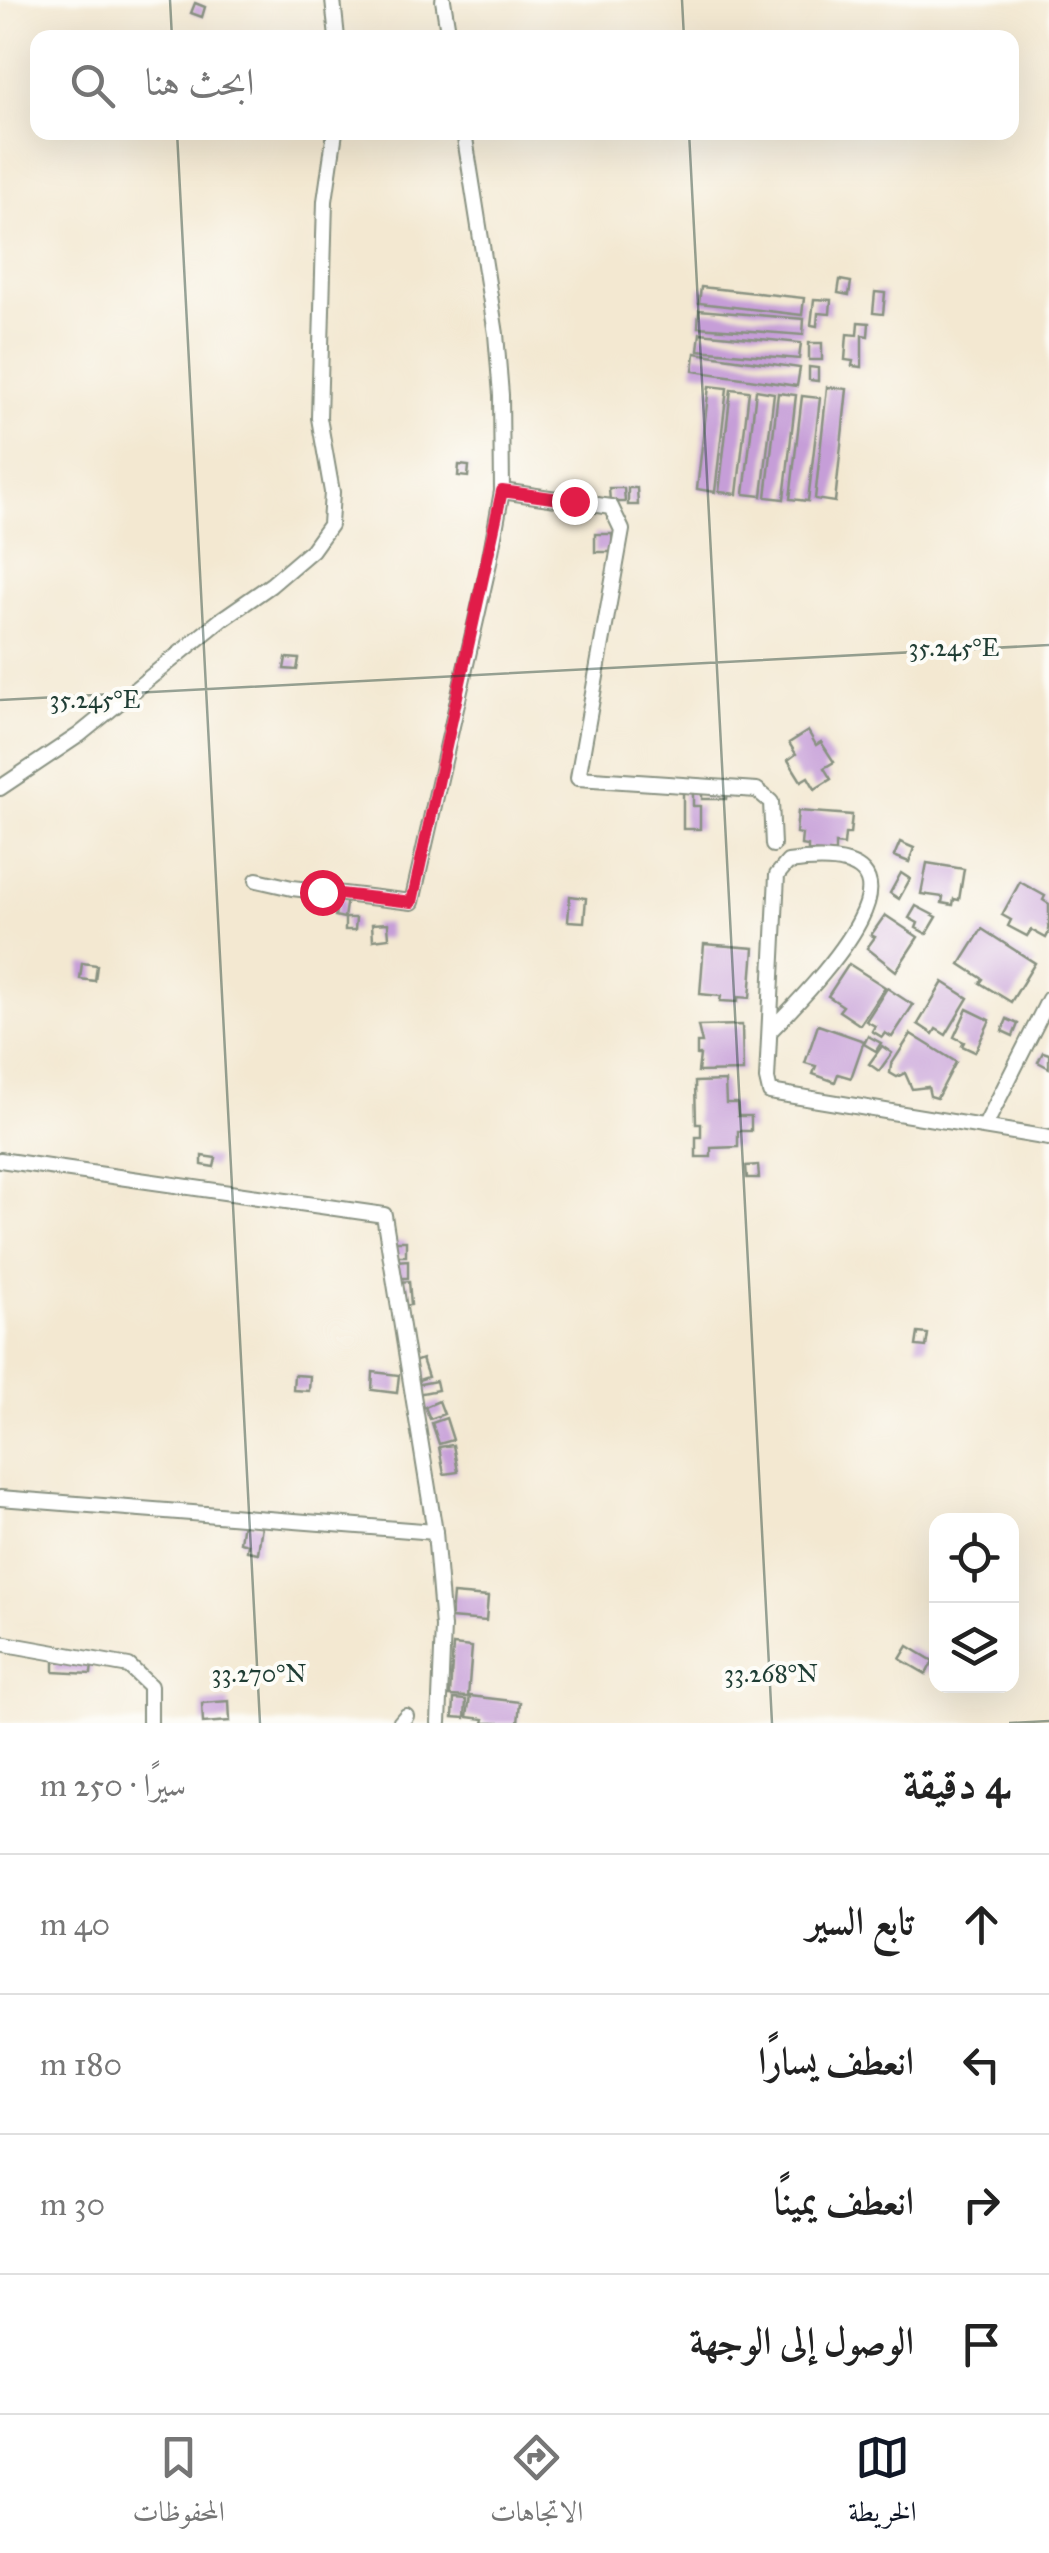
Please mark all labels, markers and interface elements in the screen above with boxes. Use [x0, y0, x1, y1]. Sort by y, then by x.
search box [30, 30, 1019, 140]
icon: search [65, 58, 120, 113]
text: ابحث هنا [145, 59, 255, 105]
route end [552, 479, 598, 525]
text: 35.245°E [908, 632, 1000, 663]
text: 35.245°E [49, 684, 141, 715]
route start [300, 870, 346, 916]
map controls [929, 1513, 1019, 1693]
button: locate [929, 1513, 1019, 1603]
button: layers [929, 1603, 1019, 1693]
text: 33.270°N [212, 1658, 307, 1689]
text: 33.268°N [724, 1658, 818, 1689]
text: 4 دقيقة [903, 1758, 1009, 1810]
text: سيرًا · 250 m [40, 1766, 186, 1805]
icon: ahead [954, 1897, 1009, 1952]
text: تابع السير [807, 1898, 914, 1944]
text: 40 m [40, 1905, 110, 1944]
icon: left [954, 2037, 1009, 2092]
text: انعطف يسارًا [758, 2038, 914, 2084]
text: 180 m [40, 2045, 122, 2084]
icon: right [954, 2177, 1009, 2232]
text: انعطف يمينًا [773, 2178, 914, 2224]
text: 30 m [40, 2185, 105, 2224]
icon: arrive [954, 2317, 1009, 2372]
text: الوصول إلى الوجهة [689, 2318, 914, 2364]
tab: المحفوظات [133, 2430, 225, 2539]
tab: الاتجاهات [490, 2430, 583, 2539]
tab: الخريطة [848, 2430, 916, 2539]

